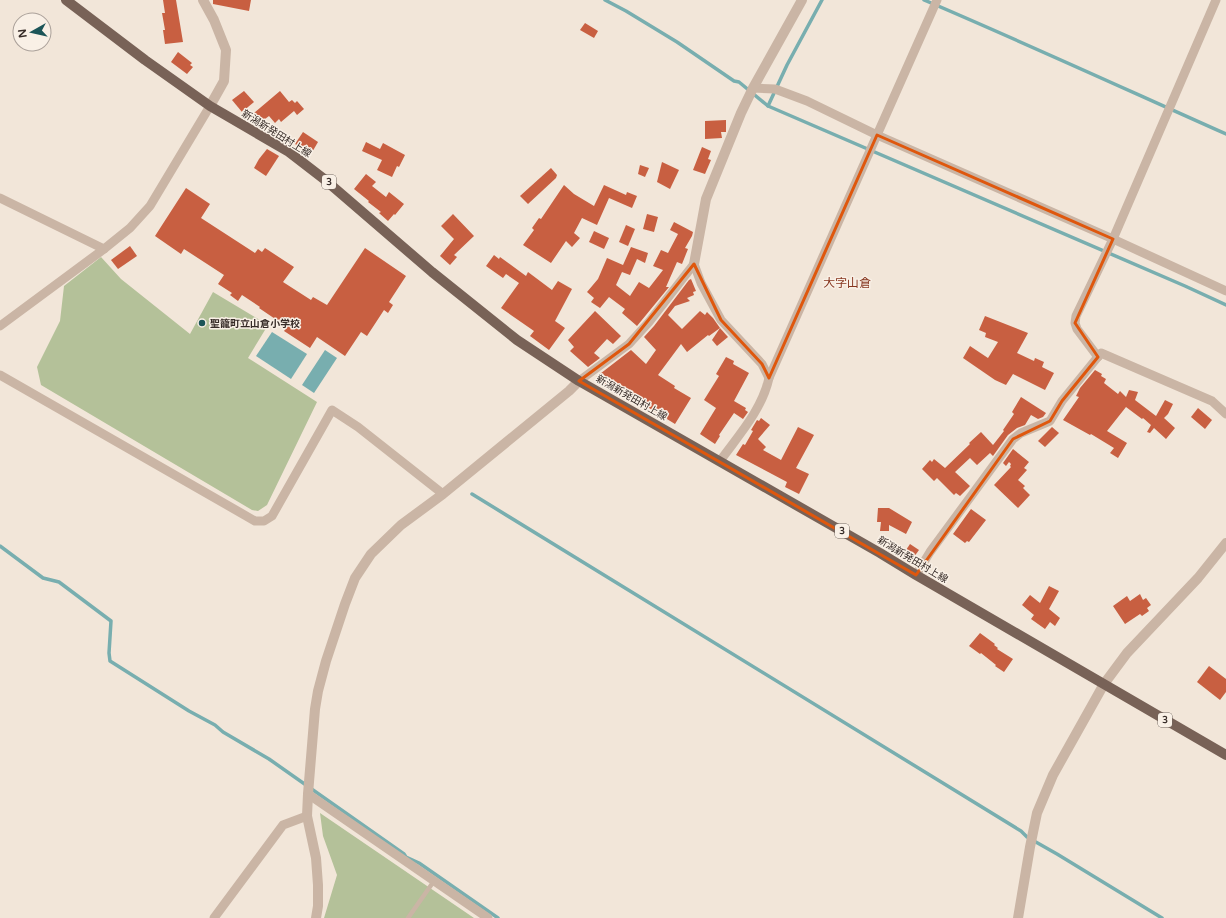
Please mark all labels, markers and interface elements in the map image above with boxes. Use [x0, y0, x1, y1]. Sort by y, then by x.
north arrow [12, 12, 52, 52]
text: N [16, 28, 30, 39]
street label: 新潟新発田村上線 [239, 108, 314, 160]
road number: 3 [322, 175, 336, 189]
district label: 大字山倉 [823, 276, 871, 290]
marker: 聖籠町立山倉小学校 [197, 318, 207, 328]
place label: 聖籠町立山倉小学校 [210, 318, 300, 330]
street label: 新潟新発田村上線 [594, 373, 669, 423]
road number: 3 [835, 524, 849, 538]
street label: 新潟新発田村上線 [875, 534, 950, 586]
road number: 3 [1158, 713, 1172, 727]

